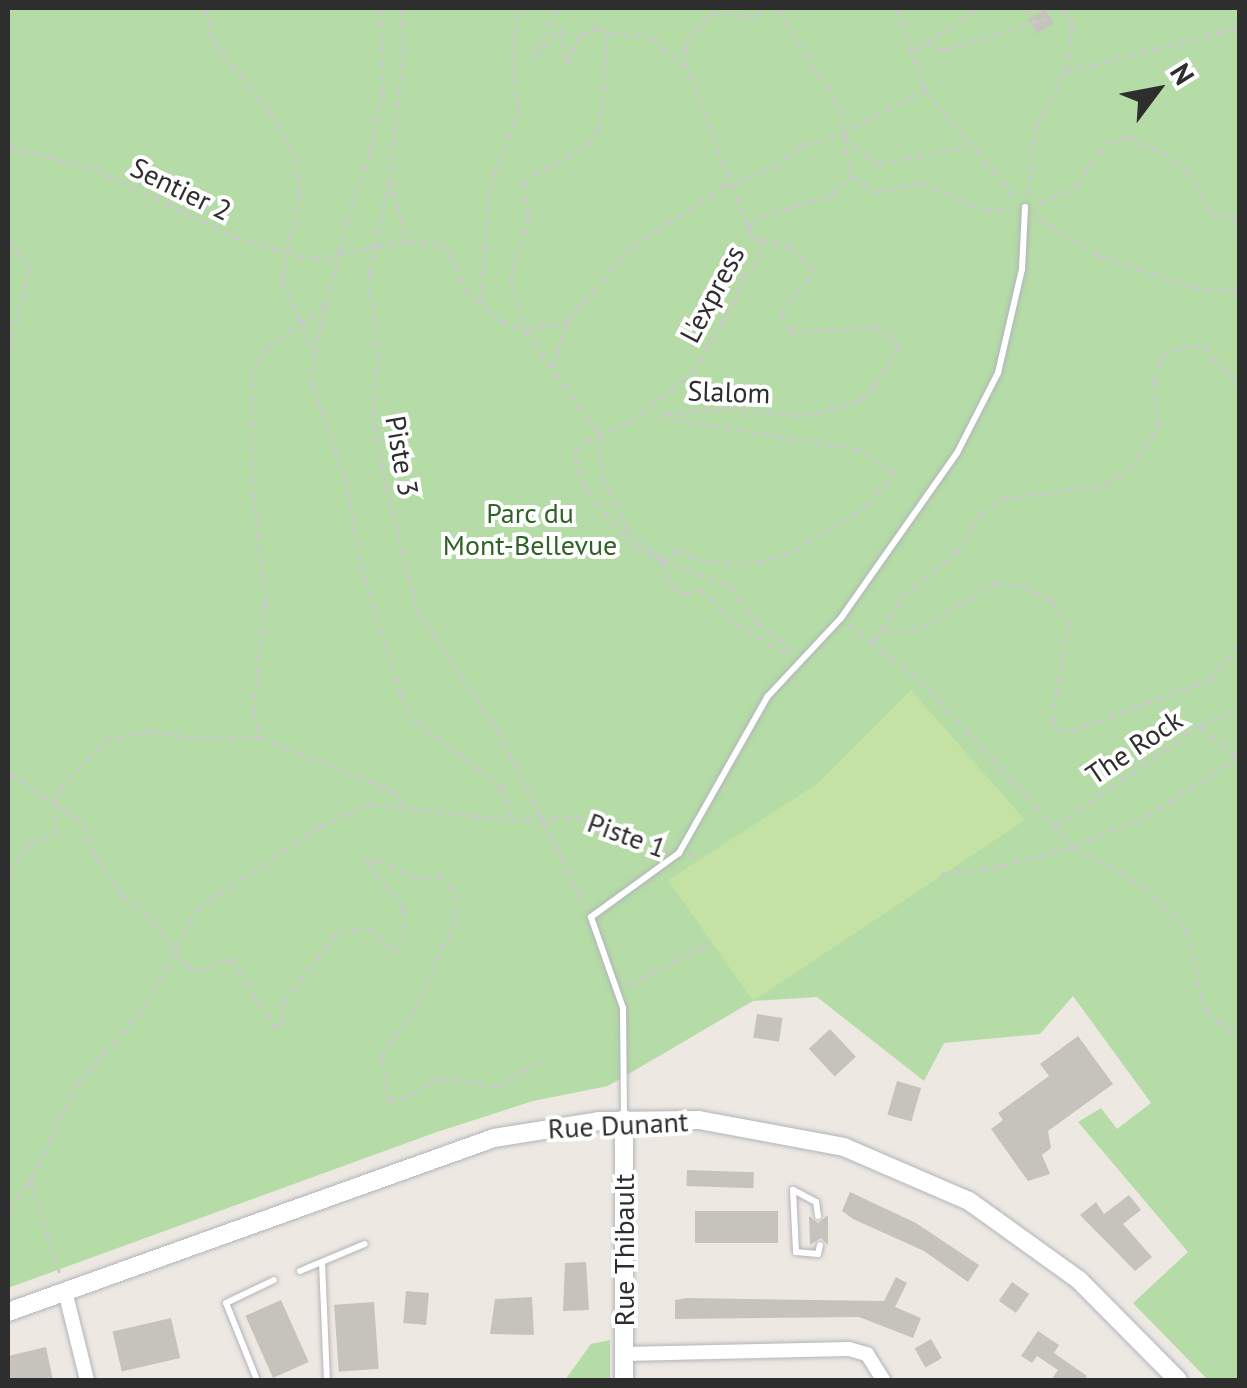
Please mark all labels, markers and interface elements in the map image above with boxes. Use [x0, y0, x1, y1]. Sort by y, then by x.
north arrow [1107, 40, 1207, 140]
text: N [1162, 56, 1203, 91]
street label: Sentier 2 [125, 150, 237, 228]
street label: L'express [673, 240, 751, 348]
street label: Slalom [687, 374, 771, 410]
street label: Piste 3 [378, 413, 426, 499]
park label: Parc du Mont-Bellevue [443, 496, 617, 562]
street label: The Rock [1079, 703, 1189, 791]
street label: Piste 1 [583, 805, 671, 865]
street label: Rue Dunant [547, 1105, 689, 1145]
street label: Rue Thibault [607, 1173, 641, 1327]

